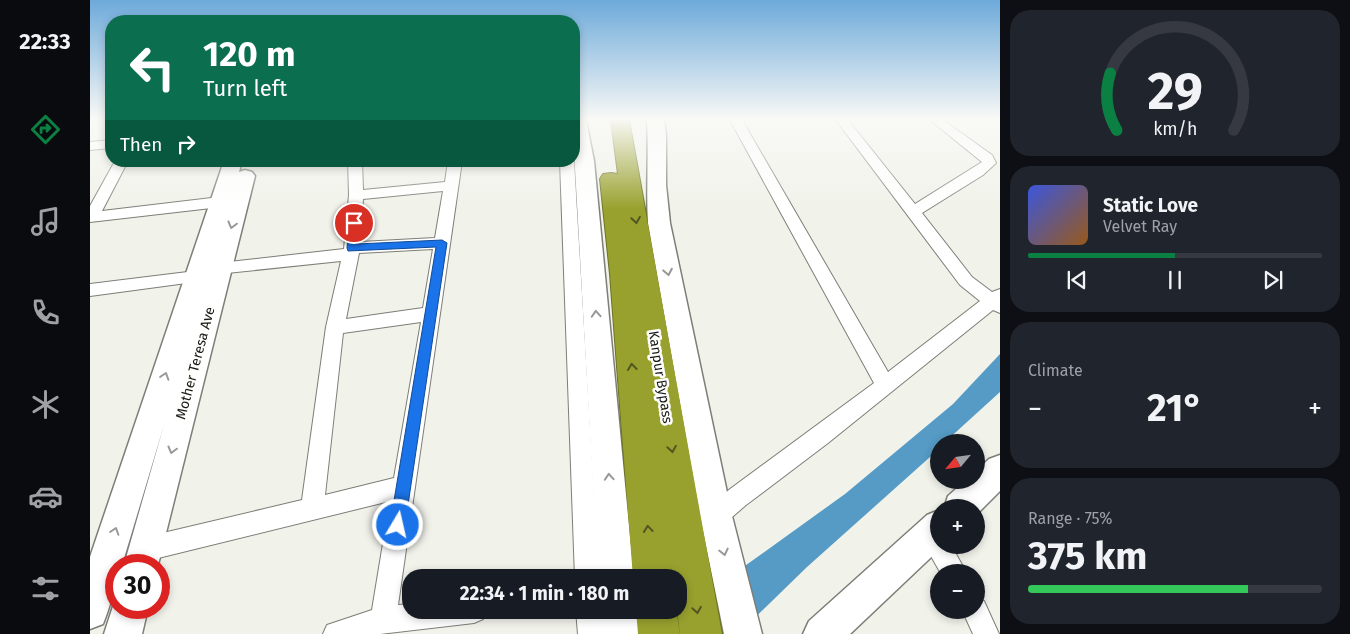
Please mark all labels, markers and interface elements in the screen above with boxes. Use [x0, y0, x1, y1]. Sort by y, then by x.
text: 22:33 [19, 28, 71, 55]
text: 120 m [203, 33, 296, 75]
icon: left [120, 35, 185, 100]
text: 29 [1147, 60, 1203, 123]
text: Turn left [203, 75, 287, 102]
icon: directions [28, 112, 63, 147]
text: km/h [1153, 118, 1197, 140]
icon: right [172, 130, 200, 158]
text: Then [120, 133, 162, 156]
text: Static Love [1103, 194, 1198, 217]
pin [333, 202, 375, 244]
icon: music [28, 204, 63, 239]
icon: arrive [340, 209, 368, 237]
one-way arrow [630, 215, 640, 224]
text: Velvet Ray [1103, 217, 1177, 236]
one-way arrow [227, 221, 238, 230]
icon: previous [1063, 266, 1091, 294]
icon: pause [1161, 266, 1189, 294]
icon: next [1259, 266, 1287, 294]
one-way arrow [663, 268, 673, 277]
icon: phone [28, 295, 63, 330]
street label: Mother Teresa Ave [172, 305, 219, 421]
one-way arrow [591, 310, 602, 318]
street label: Kanpur Bypass [645, 330, 676, 425]
text: Climate [1028, 361, 1083, 380]
one-way arrow [627, 363, 638, 371]
one-way arrow [159, 373, 169, 381]
text: 21° [1147, 385, 1203, 431]
icon: climate [28, 387, 63, 422]
text: − [1028, 392, 1042, 425]
text: + [1308, 392, 1322, 425]
north arrow [930, 434, 985, 489]
map controls [930, 434, 985, 619]
one-way arrow [167, 446, 178, 454]
one-way arrow [666, 446, 677, 454]
one-way arrow [603, 472, 614, 480]
icon: car [28, 479, 63, 514]
position arrow [371, 498, 423, 550]
button: + [930, 499, 985, 554]
text: Range · 75% [1028, 509, 1112, 528]
one-way arrow [643, 525, 654, 533]
one-way arrow [110, 528, 120, 536]
text: 375 km [1028, 533, 1147, 579]
one-way arrow [718, 547, 729, 556]
speed limit sign: 30 [105, 554, 170, 619]
button: − [930, 564, 985, 619]
icon: filters [28, 571, 63, 606]
text: 22:34 · 1 min · 180 m [460, 582, 629, 605]
one-way arrow [691, 606, 702, 614]

